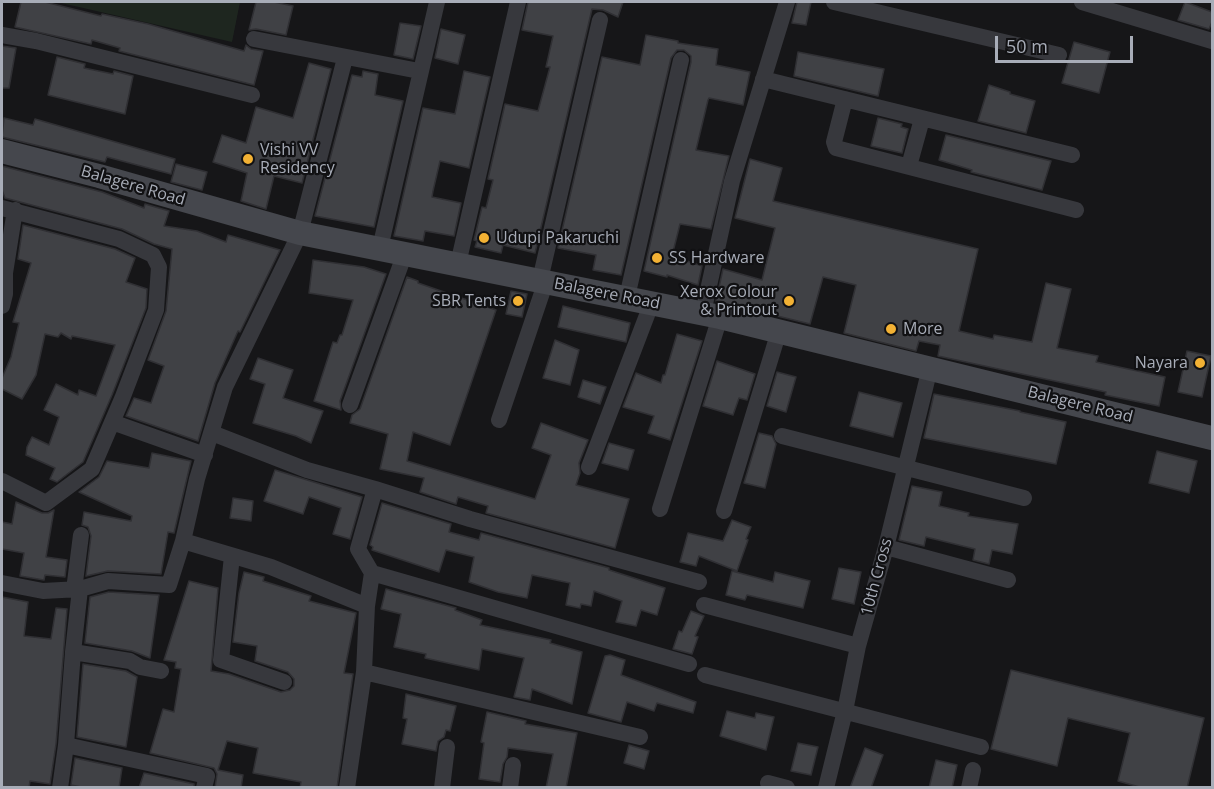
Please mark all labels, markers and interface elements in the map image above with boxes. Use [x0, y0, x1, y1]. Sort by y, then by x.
scale bar [998, 24, 1136, 62]
text: 50 m [1006, 34, 1048, 58]
place label: Vishi VV Residency [260, 140, 335, 178]
marker: Vishi VV Residency [241, 152, 255, 166]
street label: Balagere Road [79, 162, 187, 210]
place label: Udupi Pakaruchi [496, 228, 619, 248]
marker: Udupi Pakaruchi [477, 231, 491, 245]
place label: SS Hardware [669, 248, 765, 268]
marker: SS Hardware [650, 251, 664, 265]
street label: Balagere Road [552, 274, 662, 314]
place label: Xerox Colour & Printout [680, 282, 777, 320]
place label: SBR Tents [432, 291, 506, 311]
marker: SBR Tents [511, 294, 525, 308]
marker: Xerox Colour & Printout [782, 294, 796, 308]
place label: More [903, 319, 943, 339]
marker: More [884, 322, 898, 336]
place label: Nayara [1135, 353, 1188, 373]
marker: Nayara [1193, 356, 1207, 370]
street label: Balagere Road [1025, 383, 1135, 427]
street label: 10th Cross [857, 536, 897, 618]

